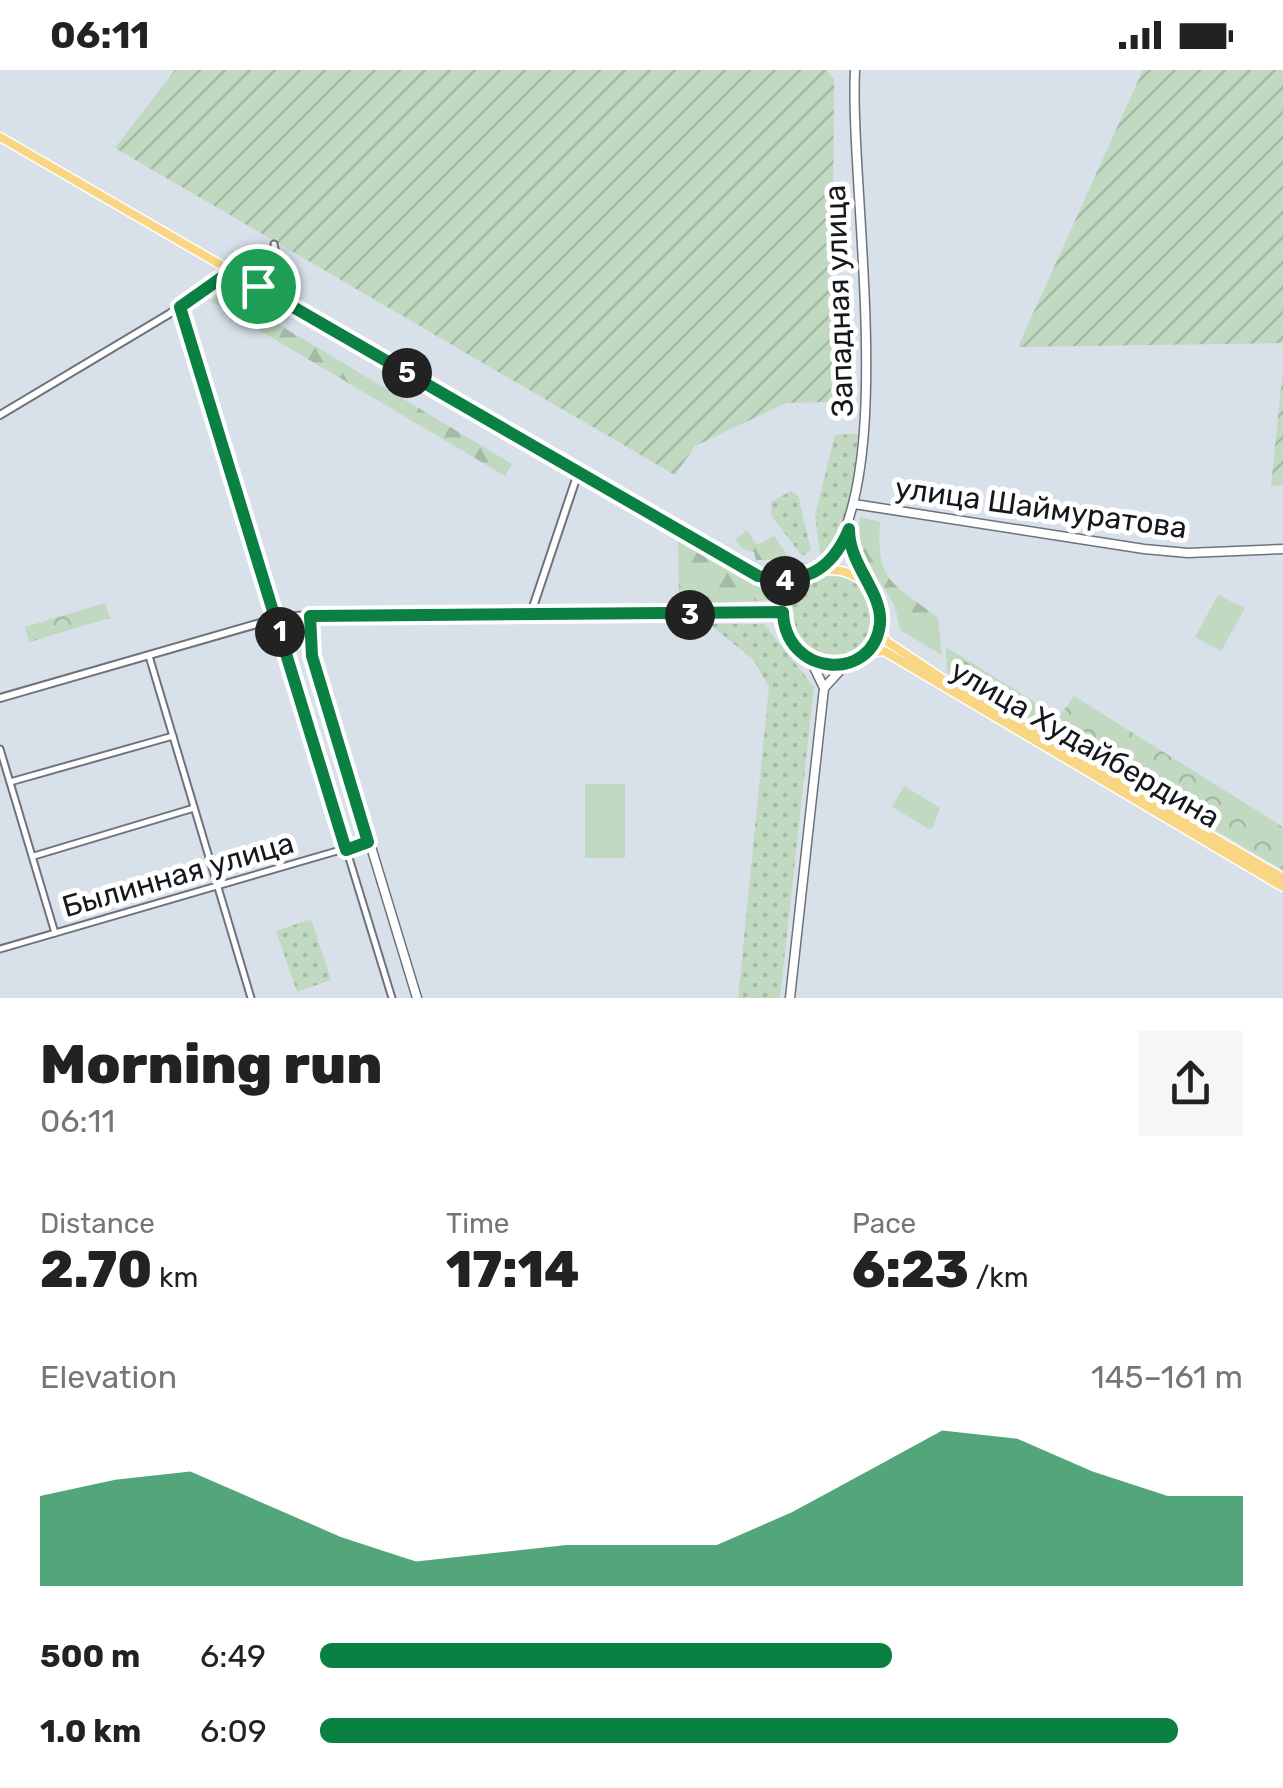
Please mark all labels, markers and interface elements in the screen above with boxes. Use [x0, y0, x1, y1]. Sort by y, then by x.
text: 06:11 [50, 12, 149, 58]
street label: Западная улица [817, 184, 861, 418]
pin [216, 244, 301, 329]
icon: arrive [231, 259, 286, 314]
pin: 5 [382, 348, 432, 398]
text: 5 [398, 356, 416, 389]
street label: улица Шаймуратова [893, 470, 1189, 546]
pin: 4 [760, 556, 810, 606]
text: 4 [775, 564, 795, 597]
pin: 3 [665, 590, 715, 640]
text: 3 [681, 598, 699, 631]
pin: 1 [255, 607, 305, 657]
text: 1 [273, 615, 287, 648]
street label: улица Худайбердина [944, 652, 1226, 836]
street label: Былинная улица [58, 825, 298, 925]
button: share [1138, 1031, 1243, 1136]
text: Morning run [40, 1032, 382, 1097]
text: 06:11 [40, 1102, 115, 1140]
text: Distance [40, 1207, 155, 1240]
text: Time [446, 1207, 509, 1240]
text: Pace [852, 1207, 916, 1240]
text: 2.70 [40, 1240, 152, 1300]
text: 17:14 [446, 1240, 579, 1300]
text: 6:23 [852, 1240, 969, 1300]
text: km [152, 1261, 198, 1294]
text: /km [969, 1261, 1029, 1294]
text: Elevation [40, 1358, 177, 1396]
text: 145–161 m [1091, 1358, 1243, 1396]
text: 500 m [40, 1637, 140, 1675]
text: 6:49 [200, 1637, 266, 1675]
text: 1.0 km [40, 1712, 141, 1750]
text: 6:09 [200, 1712, 267, 1750]

